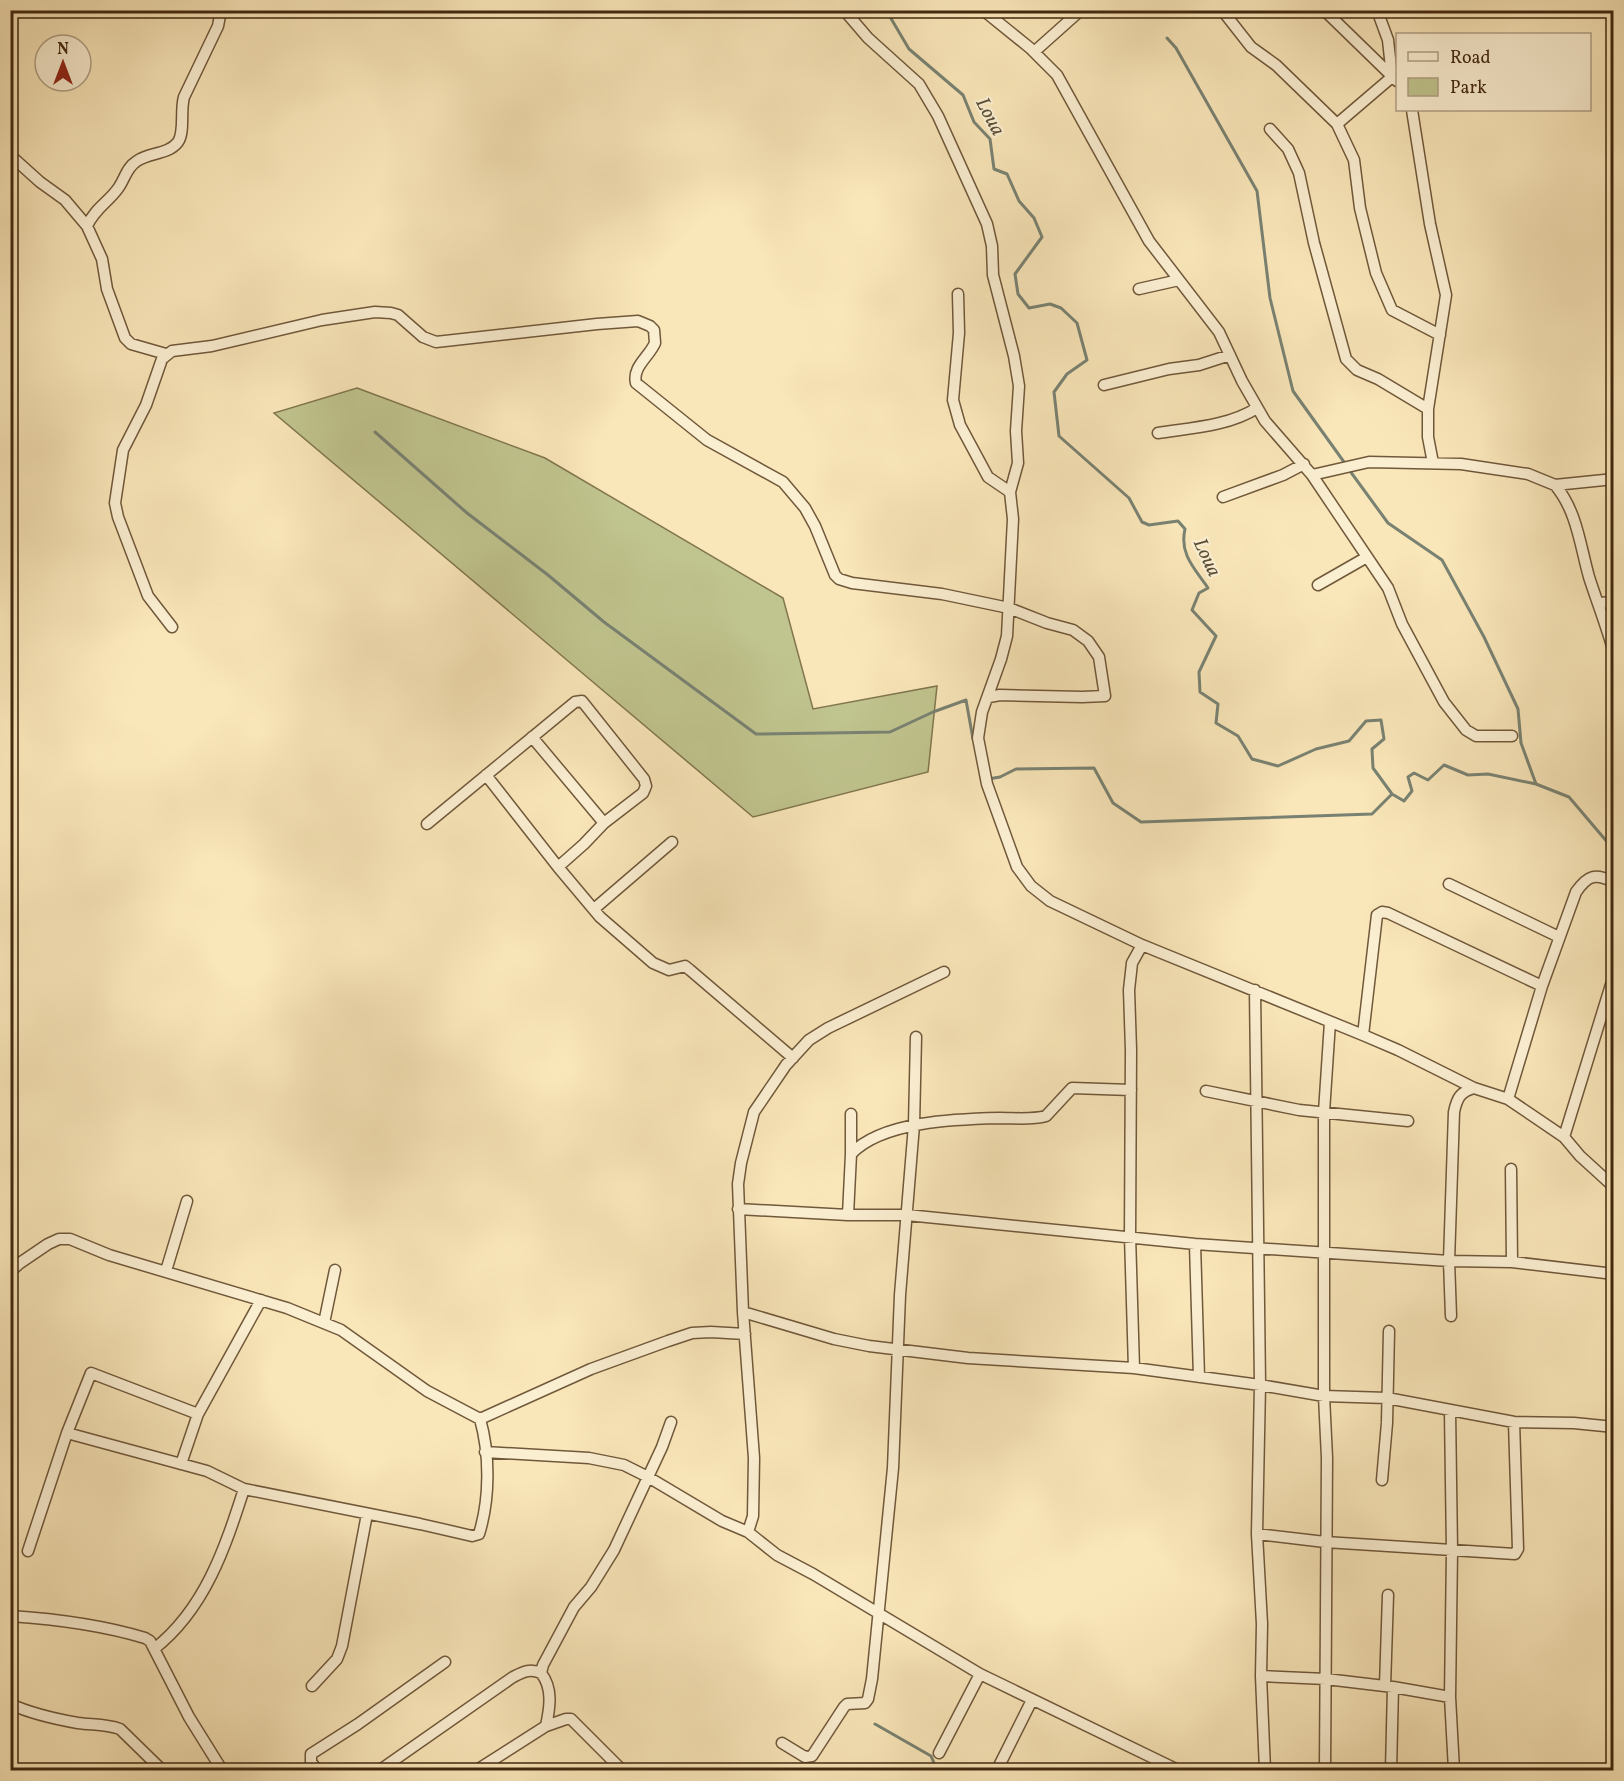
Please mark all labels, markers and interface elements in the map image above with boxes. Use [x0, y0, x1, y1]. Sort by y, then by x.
north arrow [33, 33, 93, 93]
legend [1396, 33, 1591, 111]
text: N [57, 39, 69, 61]
text: Road [1450, 46, 1491, 71]
text: Park [1450, 76, 1487, 101]
water label: Loua [968, 93, 1011, 141]
water label: Loua [1185, 534, 1227, 582]

